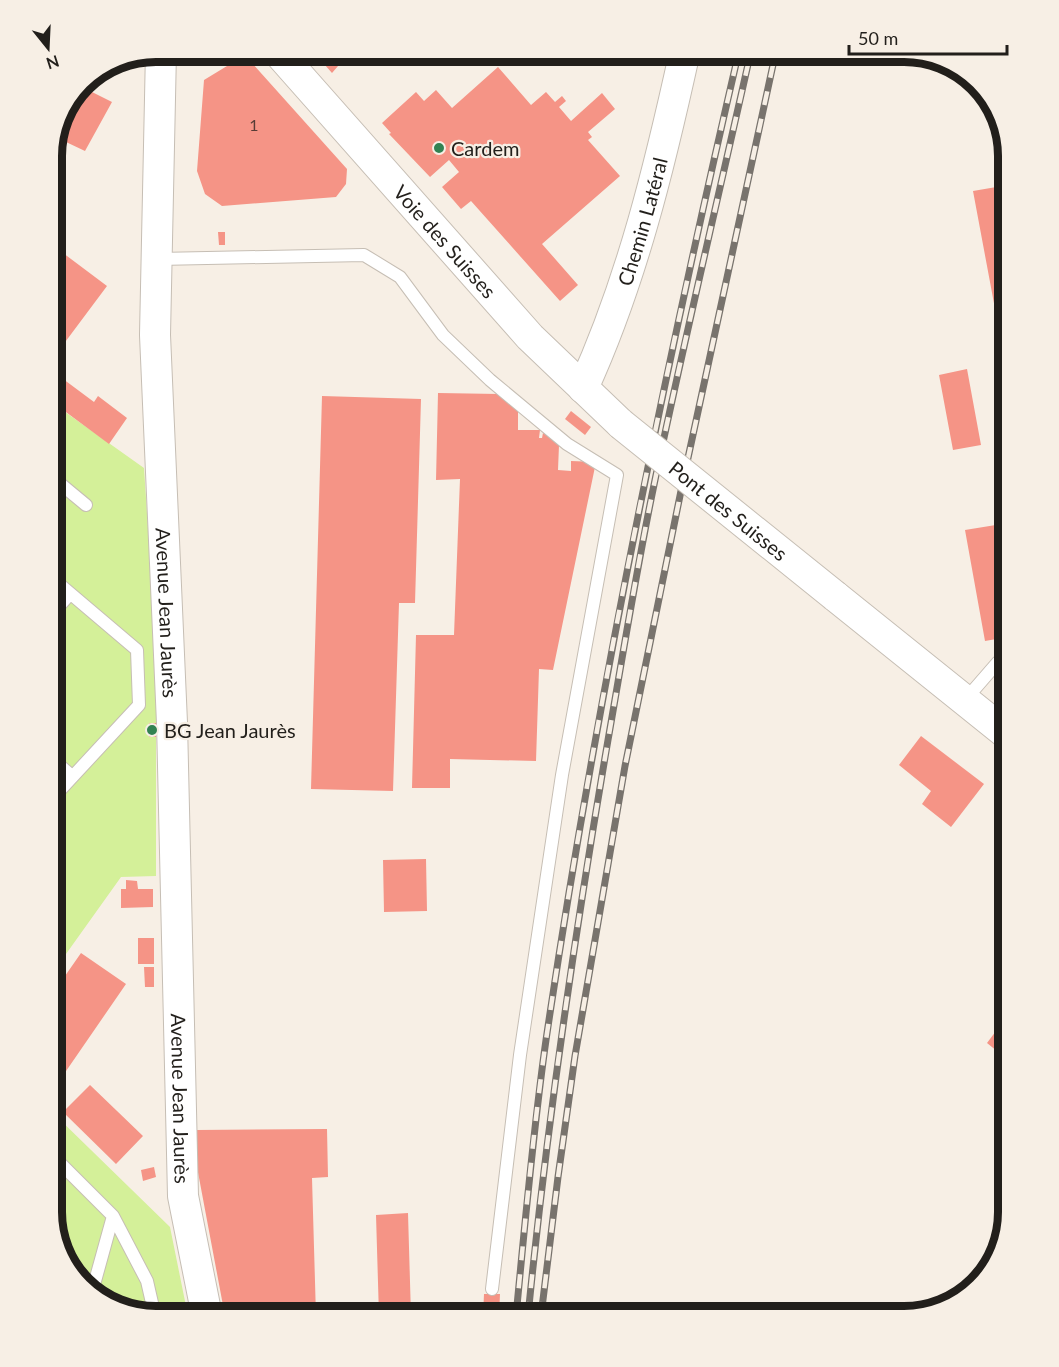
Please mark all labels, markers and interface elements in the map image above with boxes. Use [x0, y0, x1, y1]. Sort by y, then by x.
north arrow [18, 18, 78, 78]
scale bar [849, 18, 1006, 56]
text: 50 m [858, 27, 898, 49]
text: N [44, 52, 62, 74]
house number: 1 [249, 115, 259, 134]
place label: Cardem [451, 136, 519, 160]
marker: Cardem [432, 141, 446, 155]
street label: Chemin Latéral [612, 155, 672, 289]
street label: Voie des Suisses [389, 180, 502, 303]
street label: Pont des Suisses [665, 456, 793, 565]
street label: Avenue Jean Jaurès [151, 527, 183, 698]
place label: BG Jean Jaurès [164, 718, 296, 742]
marker: BG Jean Jaurès [145, 723, 159, 737]
street label: Avenue Jean Jaurès [167, 1013, 195, 1184]

